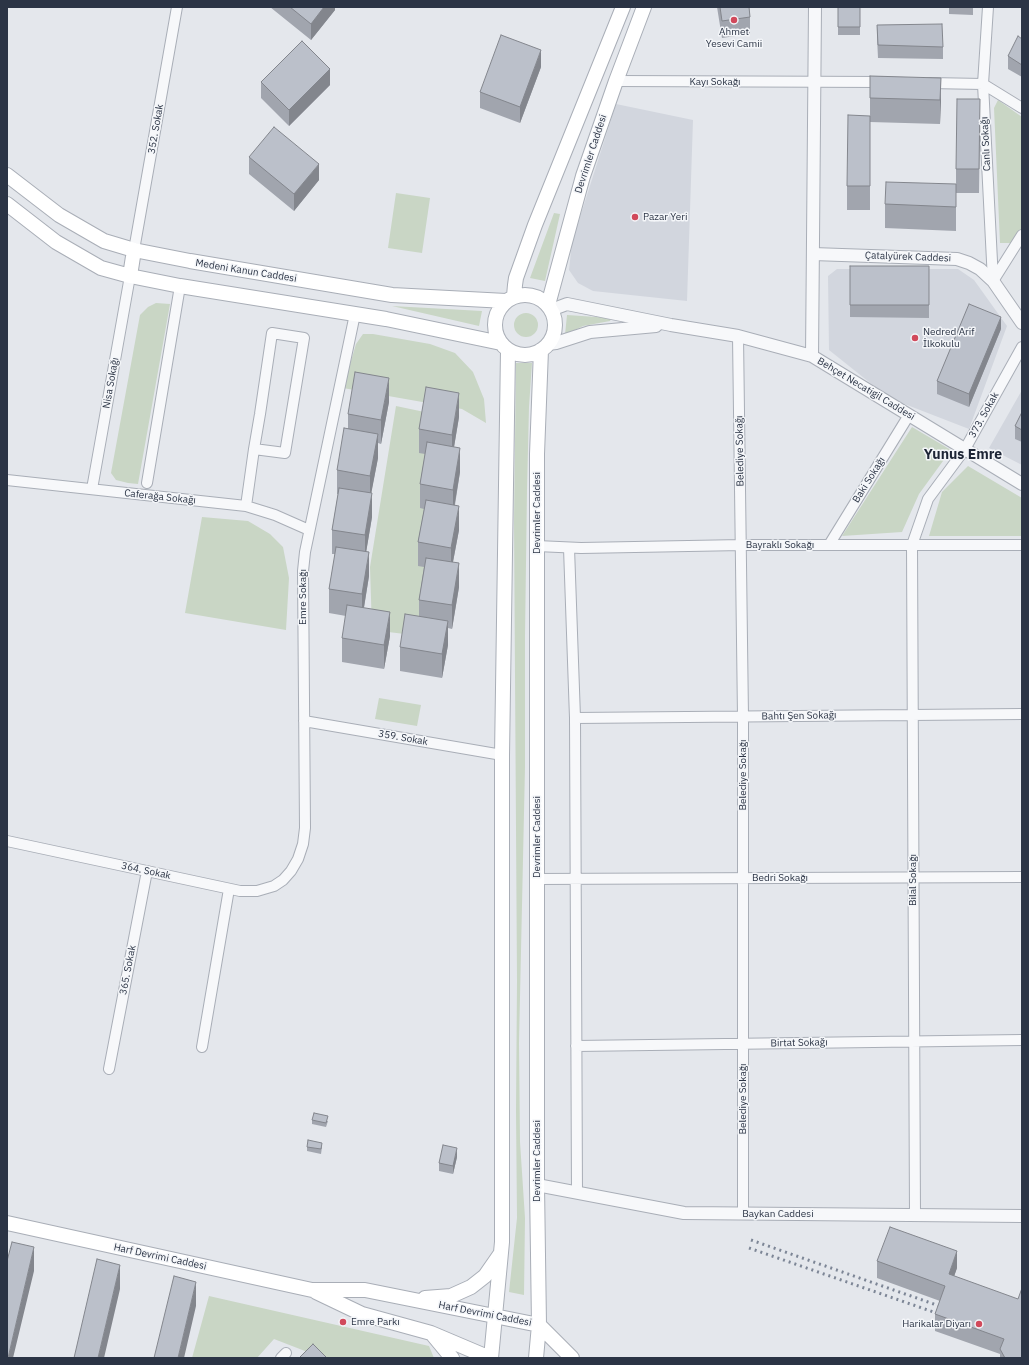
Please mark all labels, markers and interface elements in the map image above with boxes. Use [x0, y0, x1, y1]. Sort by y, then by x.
marker: Ahmet Yesevi Camii [729, 15, 739, 25]
place label: Ahmet Yesevi Camii [706, 26, 762, 50]
street label: Kayı Sokağı [689, 76, 741, 88]
street label: 352. Sokak [146, 103, 166, 155]
street label: Devrimler Caddesi [573, 113, 609, 195]
street label: Canlı Sokağı [979, 116, 993, 172]
place label: Pazar Yeri [643, 211, 687, 223]
marker: Pazar Yeri [630, 212, 640, 222]
street label: Çatalyürek Caddesi [865, 249, 951, 265]
street label: Medeni Kanun Caddesi [195, 257, 297, 285]
place label: Nedred Arif İlkokulu [923, 326, 974, 350]
marker: Nedred Arif İlkokulu [910, 333, 920, 343]
street label: Behçet Necatigil Caddesi [815, 355, 917, 423]
street label: Nisa Sokağı [101, 356, 121, 410]
street label: 373. Sokak [967, 390, 1001, 440]
street label: Belediye Sokağı [733, 415, 747, 487]
district label: Yunus Emre [924, 447, 1002, 463]
street label: Baki Sokağı [850, 455, 888, 505]
street label: Devrimler Caddesi [531, 472, 543, 554]
street label: Caferağa Sokağı [124, 487, 196, 507]
street label: Bayraklı Sokağı [746, 539, 814, 551]
street label: Emre Sokağı [297, 569, 309, 625]
street label: Bahtı Şen Sokağı [761, 709, 837, 723]
street label: 359. Sokak [377, 728, 429, 748]
street label: Belediye Sokağı [737, 739, 749, 811]
street label: Devrimler Caddesi [531, 796, 543, 878]
street label: Bilal Sokağı [907, 854, 919, 906]
street label: 364. Sokak [120, 860, 172, 882]
street label: Bedri Sokağı [752, 872, 808, 884]
street label: 365. Sokak [117, 944, 139, 996]
street label: Birtat Sokağı [770, 1037, 828, 1049]
street label: Belediye Sokağı [737, 1063, 749, 1135]
street label: Devrimler Caddesi [531, 1120, 543, 1202]
street label: Baykan Caddesi [742, 1208, 814, 1220]
street label: Harf Devrimi Caddesi [113, 1241, 207, 1273]
street label: Harf Devrimi Caddesi [437, 1299, 533, 1329]
place label: Emre Parkı [351, 1316, 400, 1328]
marker: Emre Parkı [338, 1317, 348, 1327]
place label: Harikalar Diyarı [902, 1318, 971, 1330]
marker: Harikalar Diyarı [974, 1319, 984, 1329]

